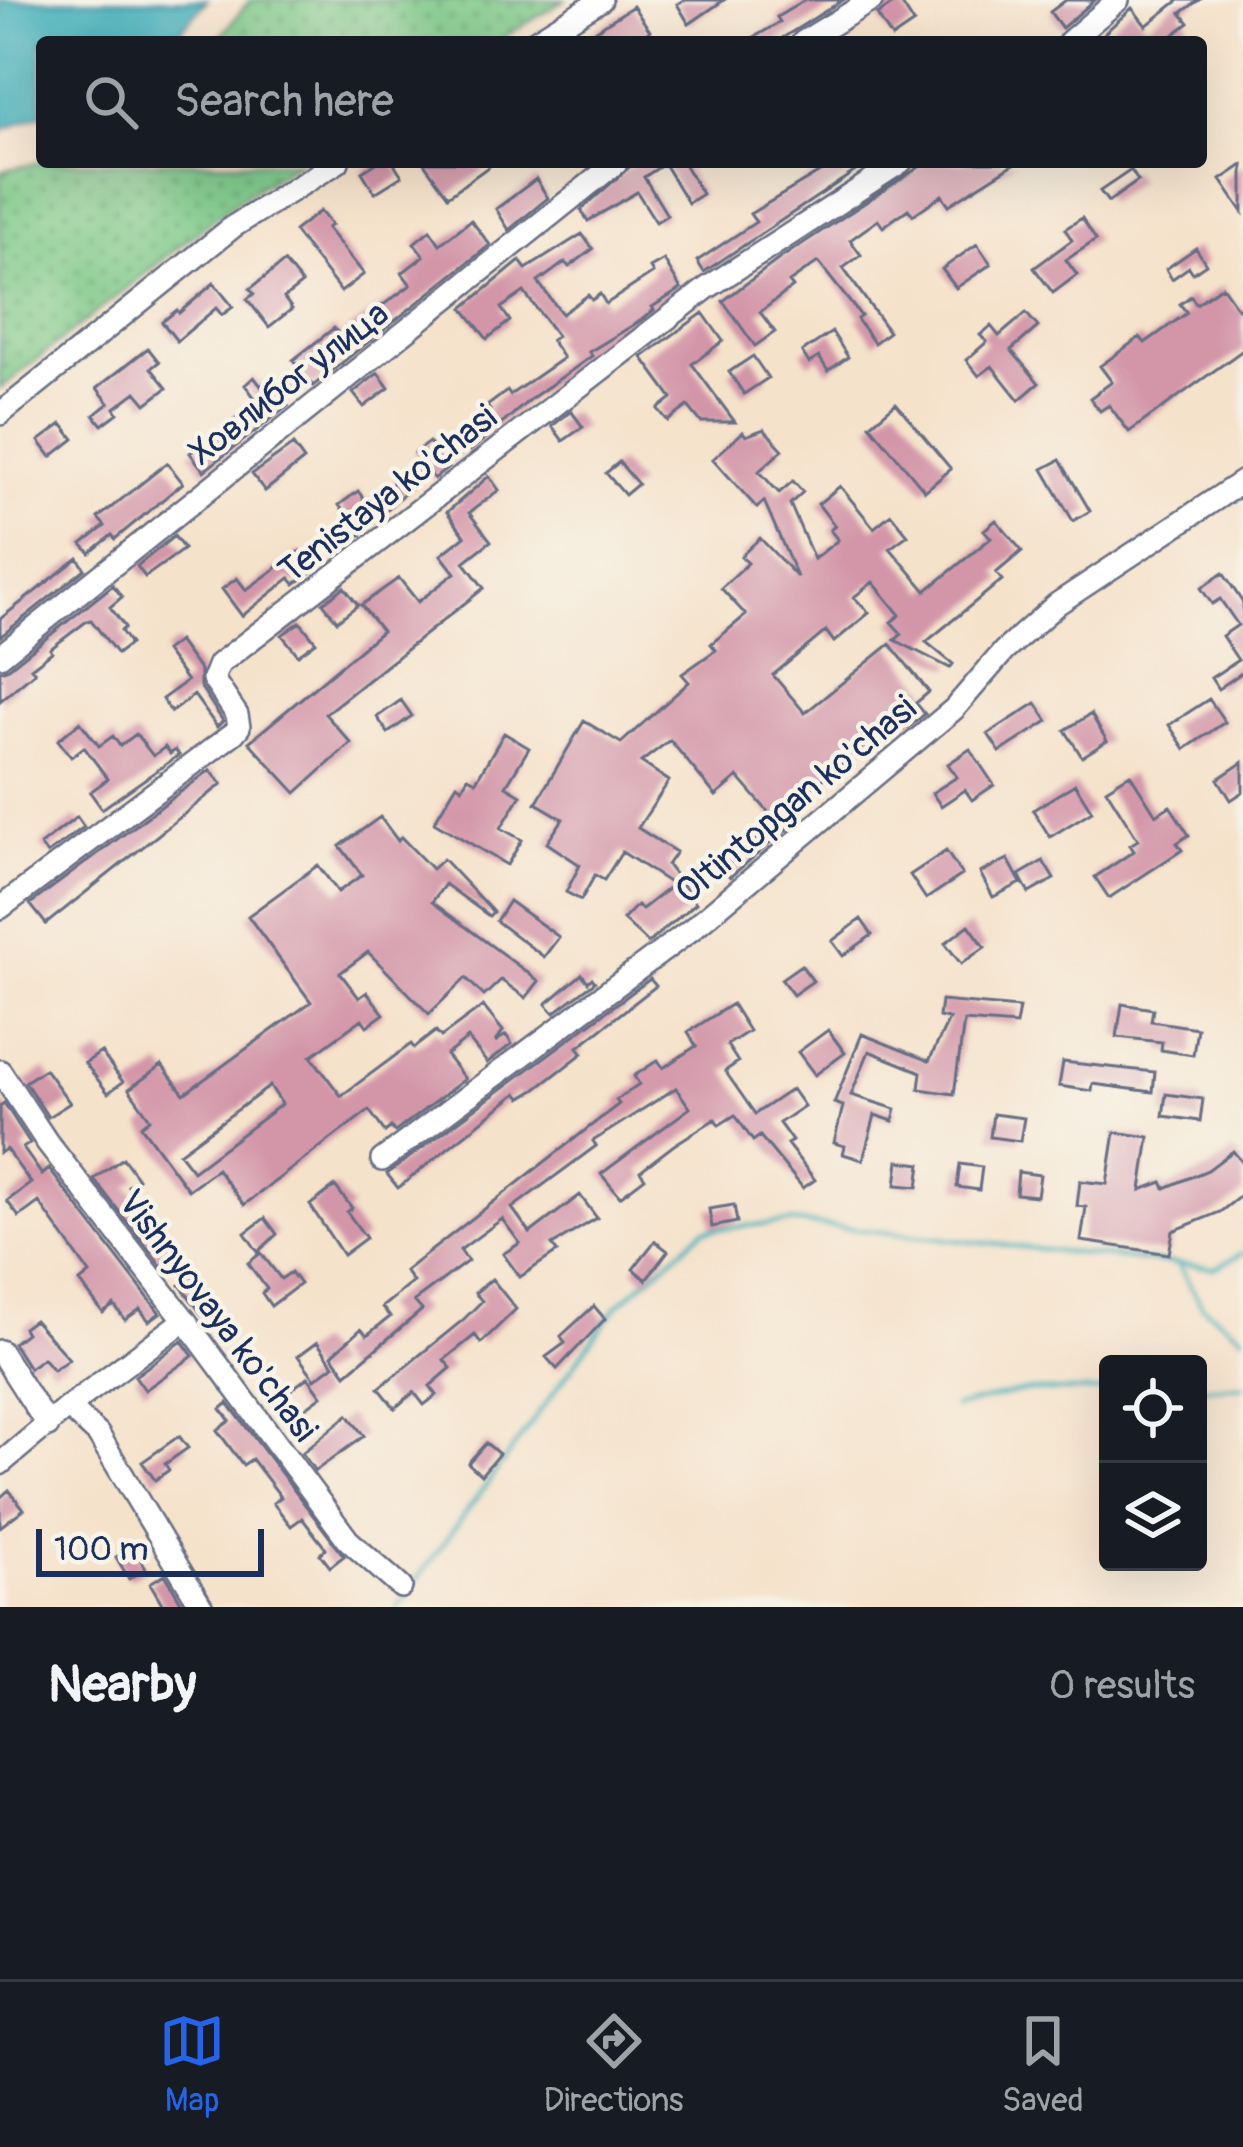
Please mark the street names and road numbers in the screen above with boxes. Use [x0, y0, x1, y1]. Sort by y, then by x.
street label: Ховлибог улица [180, 291, 398, 475]
street label: Tenistaya ko'chasi [270, 395, 506, 593]
street label: Oltintopgan ko'chasi [666, 686, 926, 914]
street label: Vishnyovaya ko'chasi [108, 1181, 327, 1451]

